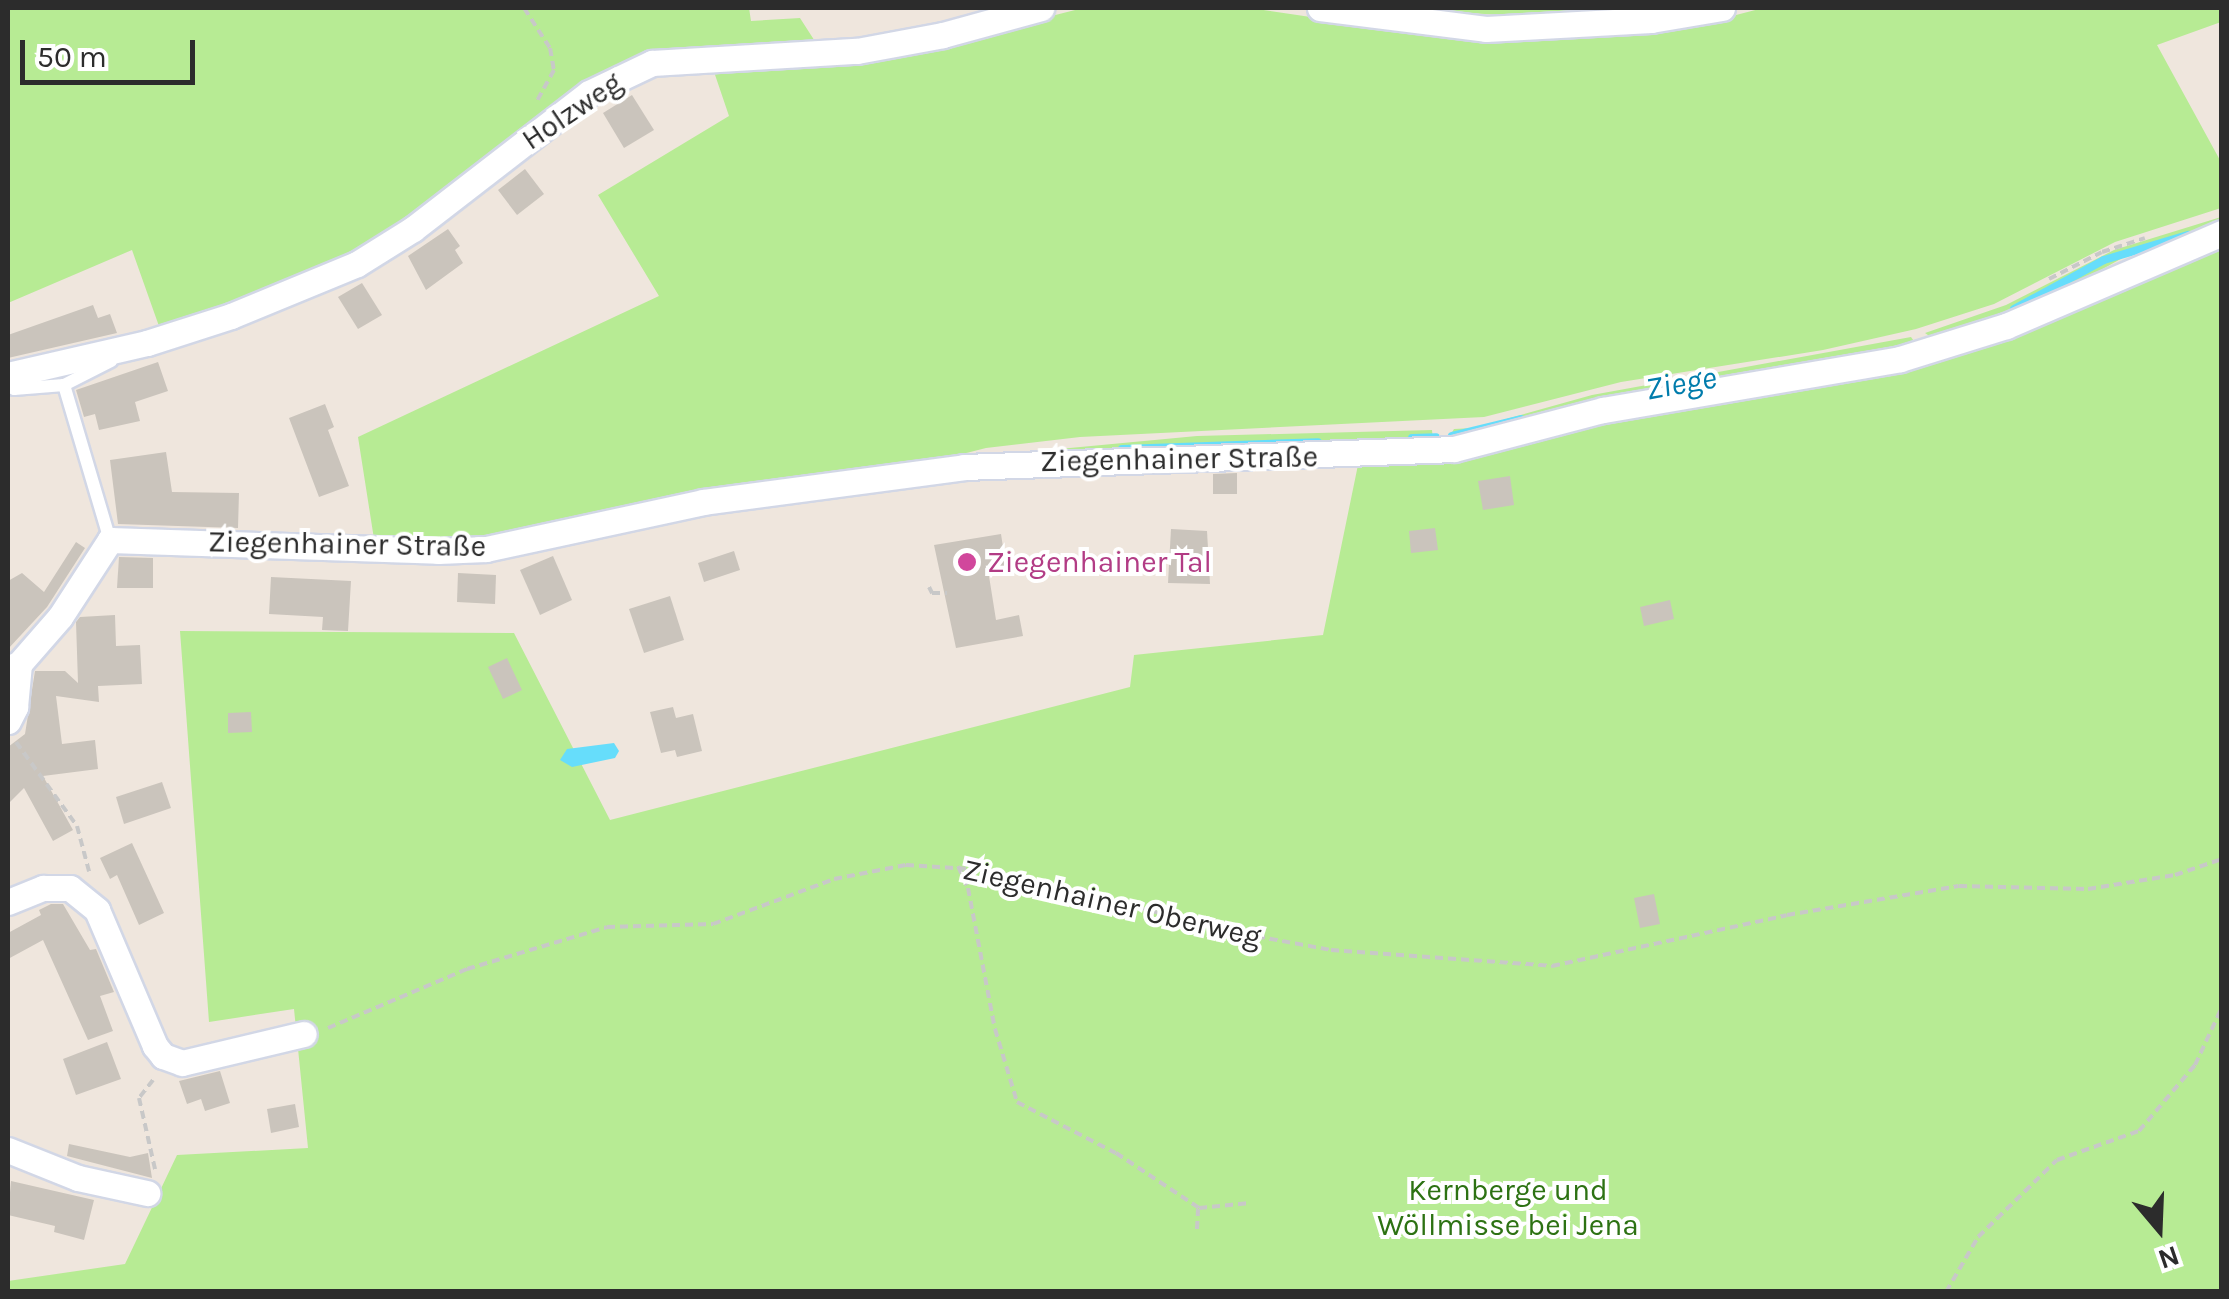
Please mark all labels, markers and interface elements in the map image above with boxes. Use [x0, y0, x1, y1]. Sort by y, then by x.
scale bar [25, 20, 200, 82]
text: 50 m [37, 39, 107, 75]
street label: Holzweg [515, 64, 629, 158]
water label: Ziege [1642, 359, 1720, 409]
street label: Ziegenhainer Straße [1040, 439, 1318, 479]
street label: Ziegenhainer Straße [208, 524, 486, 564]
place label: Ziegenhainer Tal [987, 544, 1212, 580]
marker: Ziegenhainer Tal [956, 551, 978, 573]
street label: Ziegenhainer Oberweg [959, 851, 1265, 955]
park label: Kernberge und Wöllmisse bei Jena [1377, 1172, 1639, 1242]
north arrow [2109, 1179, 2209, 1279]
text: N [2154, 1239, 2184, 1277]

